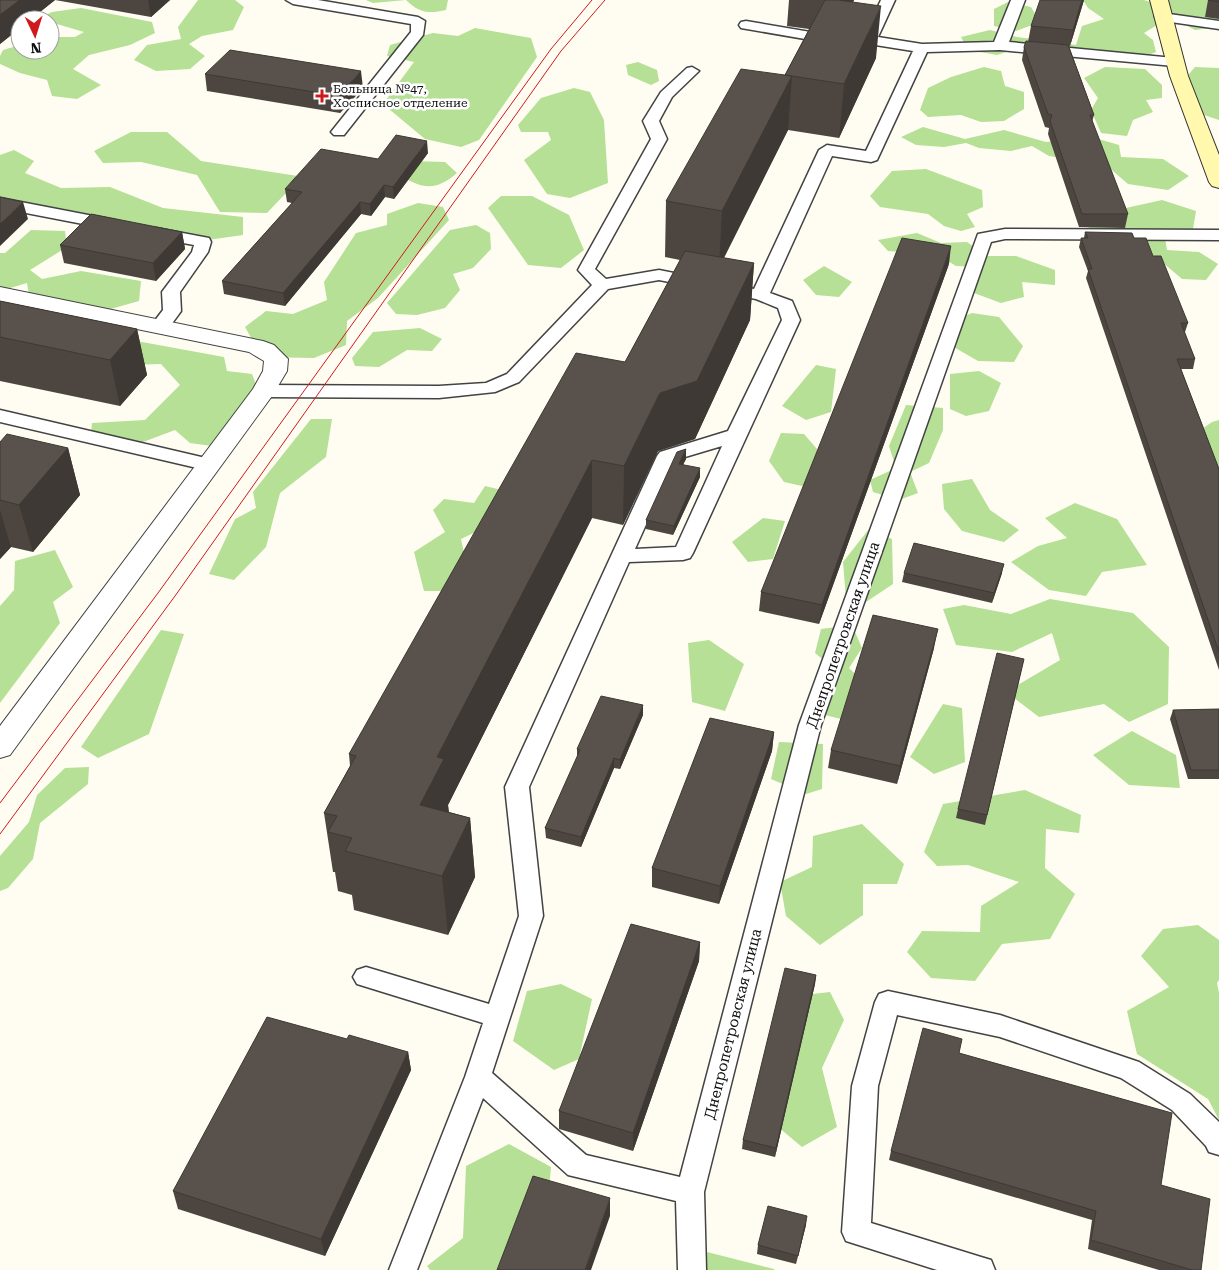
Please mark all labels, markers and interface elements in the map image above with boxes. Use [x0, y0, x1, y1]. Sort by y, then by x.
north arrow [10, 10, 60, 60]
text: N [30, 40, 42, 56]
place label: Больница №47, Хосписное отделение [333, 82, 468, 110]
marker: Больница №47, Хосписное отделение [315, 89, 329, 103]
street label: Днепропетровская улица [803, 539, 883, 731]
street label: Днепропетровская улица [701, 927, 765, 1121]

